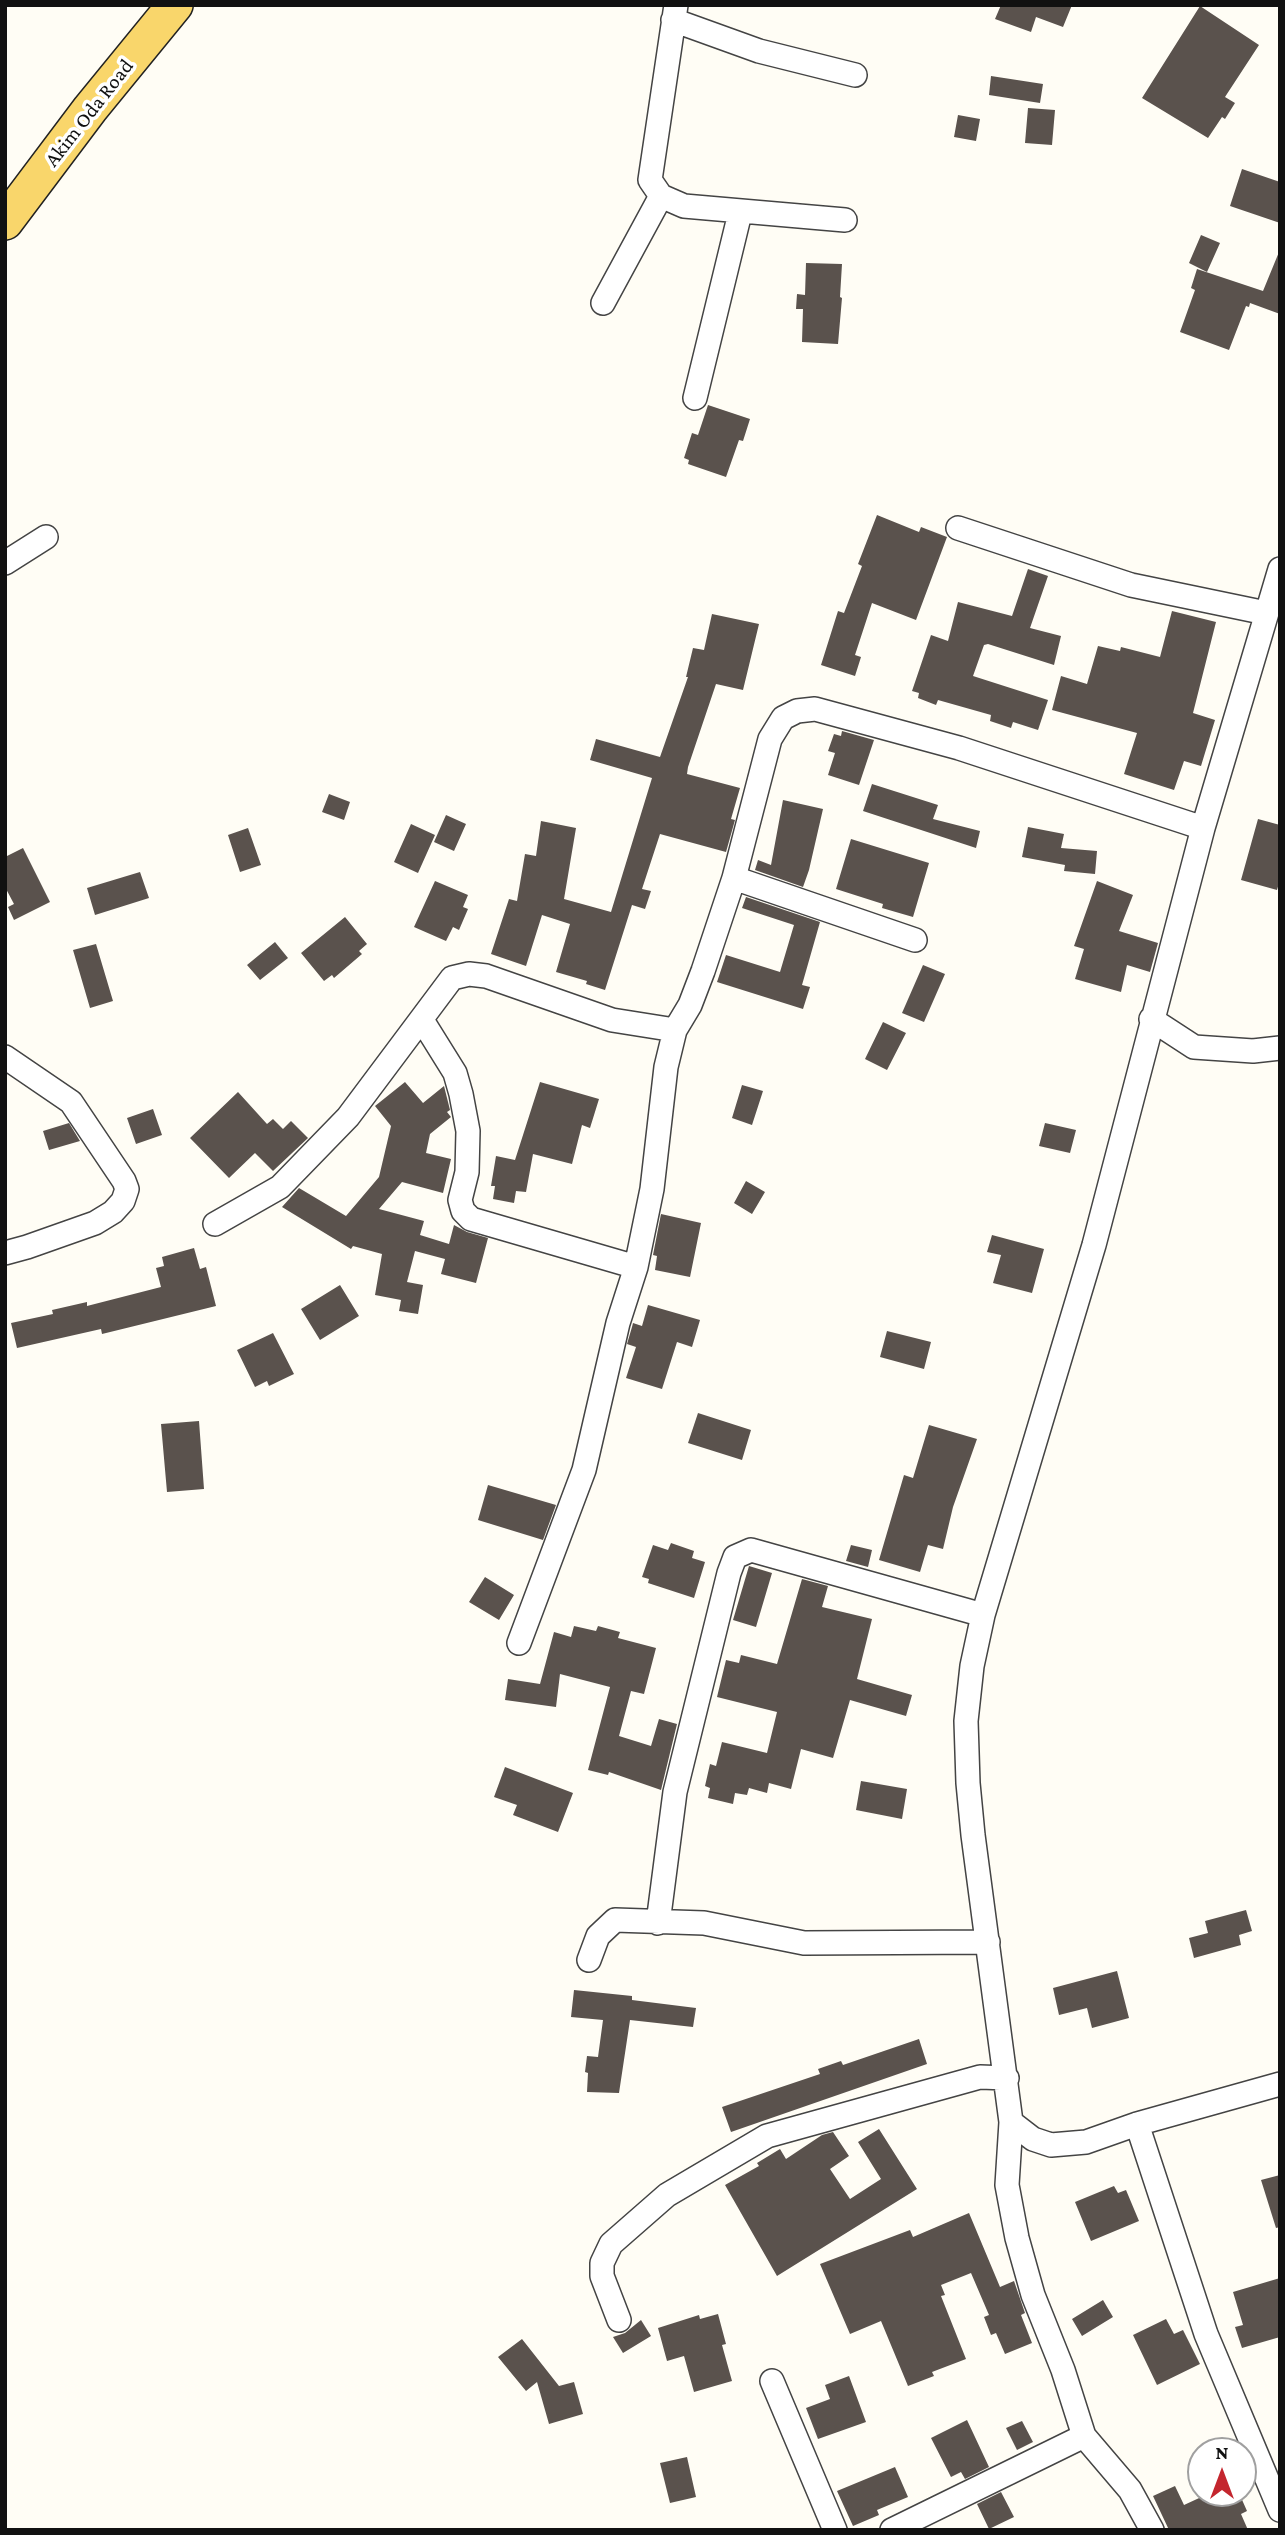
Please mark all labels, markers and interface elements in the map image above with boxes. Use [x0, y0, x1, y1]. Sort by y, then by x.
street label: Akim Oda Road [39, 54, 139, 172]
north arrow [1187, 2437, 1257, 2507]
text: N [1216, 2442, 1228, 2463]

